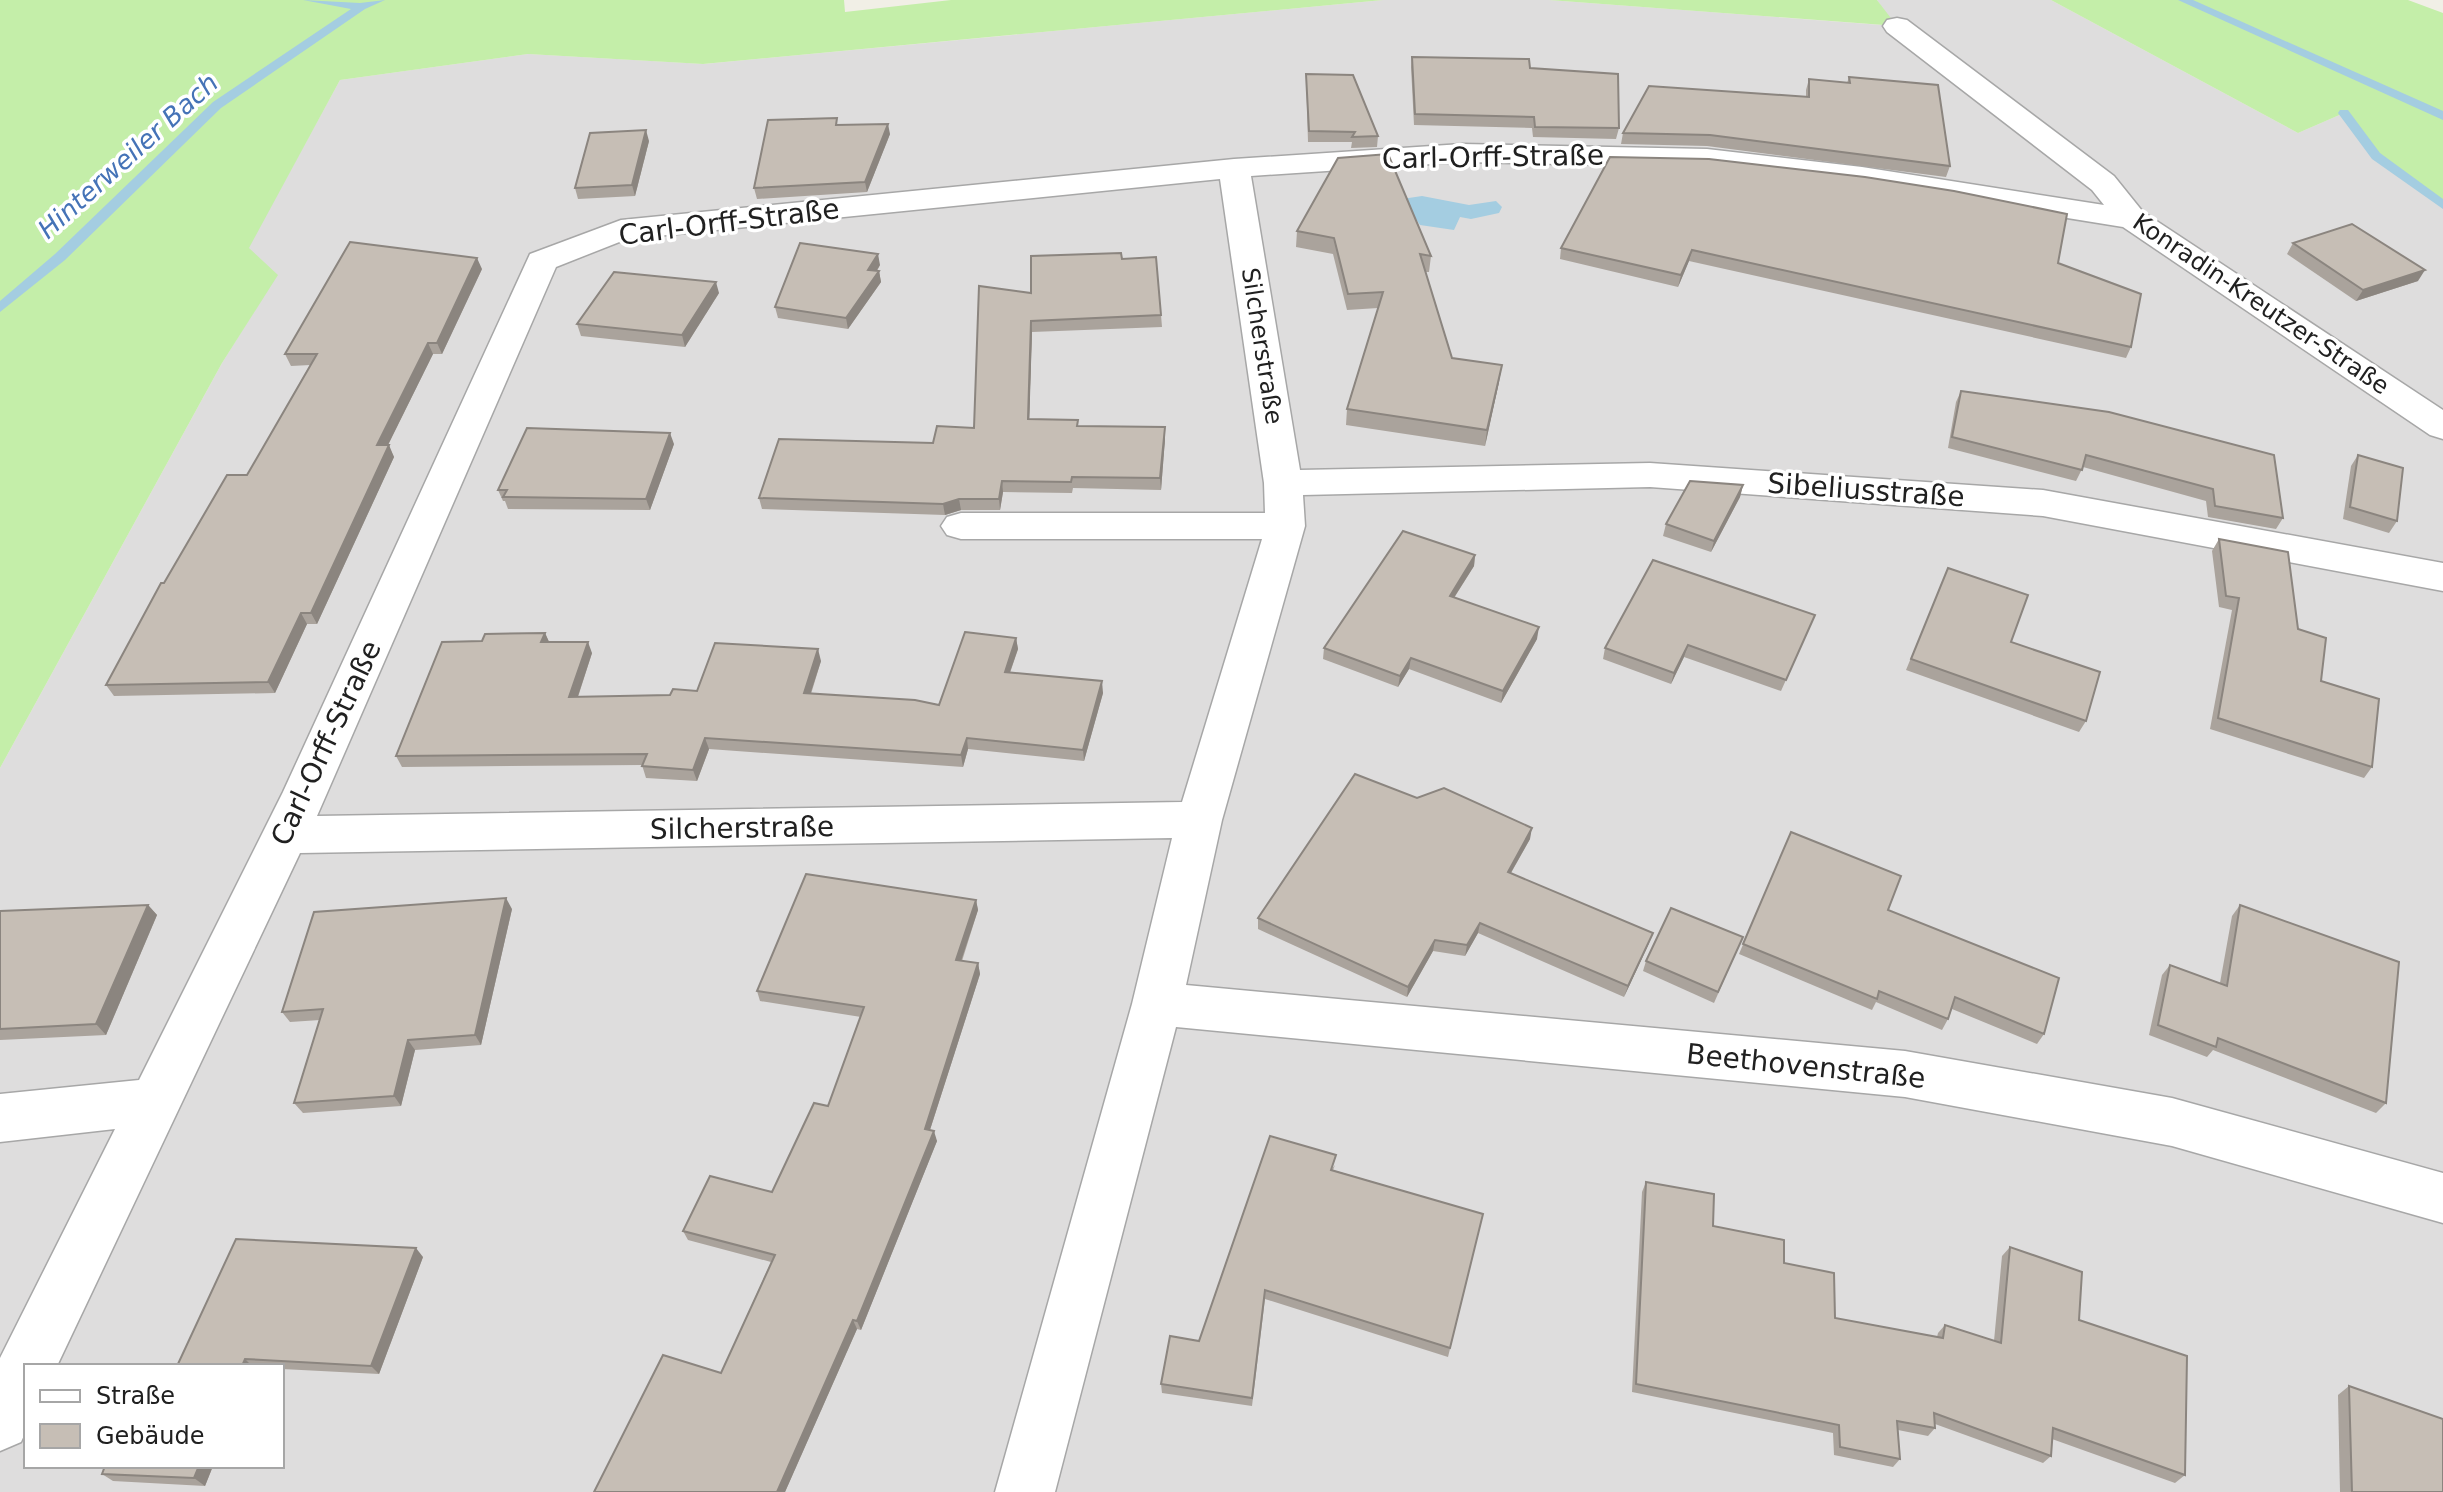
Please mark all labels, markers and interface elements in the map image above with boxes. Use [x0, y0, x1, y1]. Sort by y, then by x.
water label: Hinterweiler Bach [32, 67, 224, 245]
street label: Carl-Orff-Straße [1382, 139, 1604, 175]
street label: Carl-Orff-Straße [617, 192, 841, 252]
street label: Konradin-Kreutzer-Straße [2128, 208, 2394, 400]
street label: Silcherstraße [1236, 266, 1288, 426]
street label: Sibeliusstraße [1766, 467, 1966, 513]
street label: Carl-Orff-Straße [264, 635, 388, 851]
street label: Silcherstraße [650, 810, 834, 846]
street label: Beethovenstraße [1685, 1037, 1927, 1095]
legend [24, 1364, 284, 1468]
text: Straße [96, 1382, 175, 1410]
text: Gebäude [96, 1422, 205, 1450]

